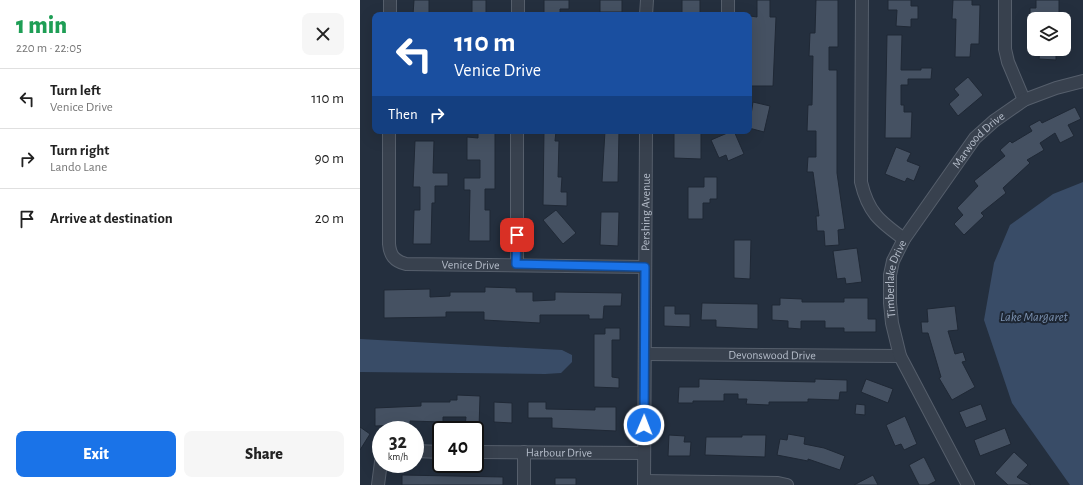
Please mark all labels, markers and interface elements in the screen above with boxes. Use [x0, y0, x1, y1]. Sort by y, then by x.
map controls [1027, 12, 1071, 56]
button: layers [1027, 12, 1071, 56]
button: close [302, 13, 344, 55]
text: 1 min [16, 14, 67, 38]
icon: left [388, 28, 440, 80]
text: 110 m [454, 29, 516, 57]
text: 220 m · 22:05 [16, 42, 82, 55]
text: Venice Drive [454, 62, 541, 80]
text: Turn left [50, 83, 101, 98]
icon: left [16, 88, 38, 110]
text: 110 m [311, 91, 344, 106]
text: Venice Drive [50, 101, 113, 114]
icon: right [426, 104, 448, 126]
text: Then [388, 107, 418, 122]
street label: Marwood Drive [950, 110, 1007, 170]
text: Turn right [50, 143, 109, 158]
icon: right [16, 148, 38, 170]
text: 90 m [315, 151, 344, 166]
text: Lando Lane [50, 161, 107, 174]
street label: Pershing Avenue [639, 173, 652, 251]
icon: arrive [16, 208, 38, 230]
text: Arrive at destination [50, 211, 173, 226]
text: 20 m [315, 211, 344, 226]
pin [500, 218, 534, 252]
icon: arrive [506, 224, 528, 246]
street label: Timberlake Drive [884, 238, 909, 319]
street label: Venice Drive [441, 258, 500, 271]
water label: Lake Margaret [1000, 311, 1069, 324]
street label: Devonswood Drive [728, 349, 816, 361]
position arrow [623, 404, 665, 446]
speed limit sign: 40 [432, 421, 484, 473]
button: Exit [16, 431, 176, 477]
button: Share [184, 431, 344, 477]
text: 32 [389, 432, 407, 452]
street label: Harbour Drive [526, 446, 592, 459]
text: km/h [388, 452, 408, 462]

